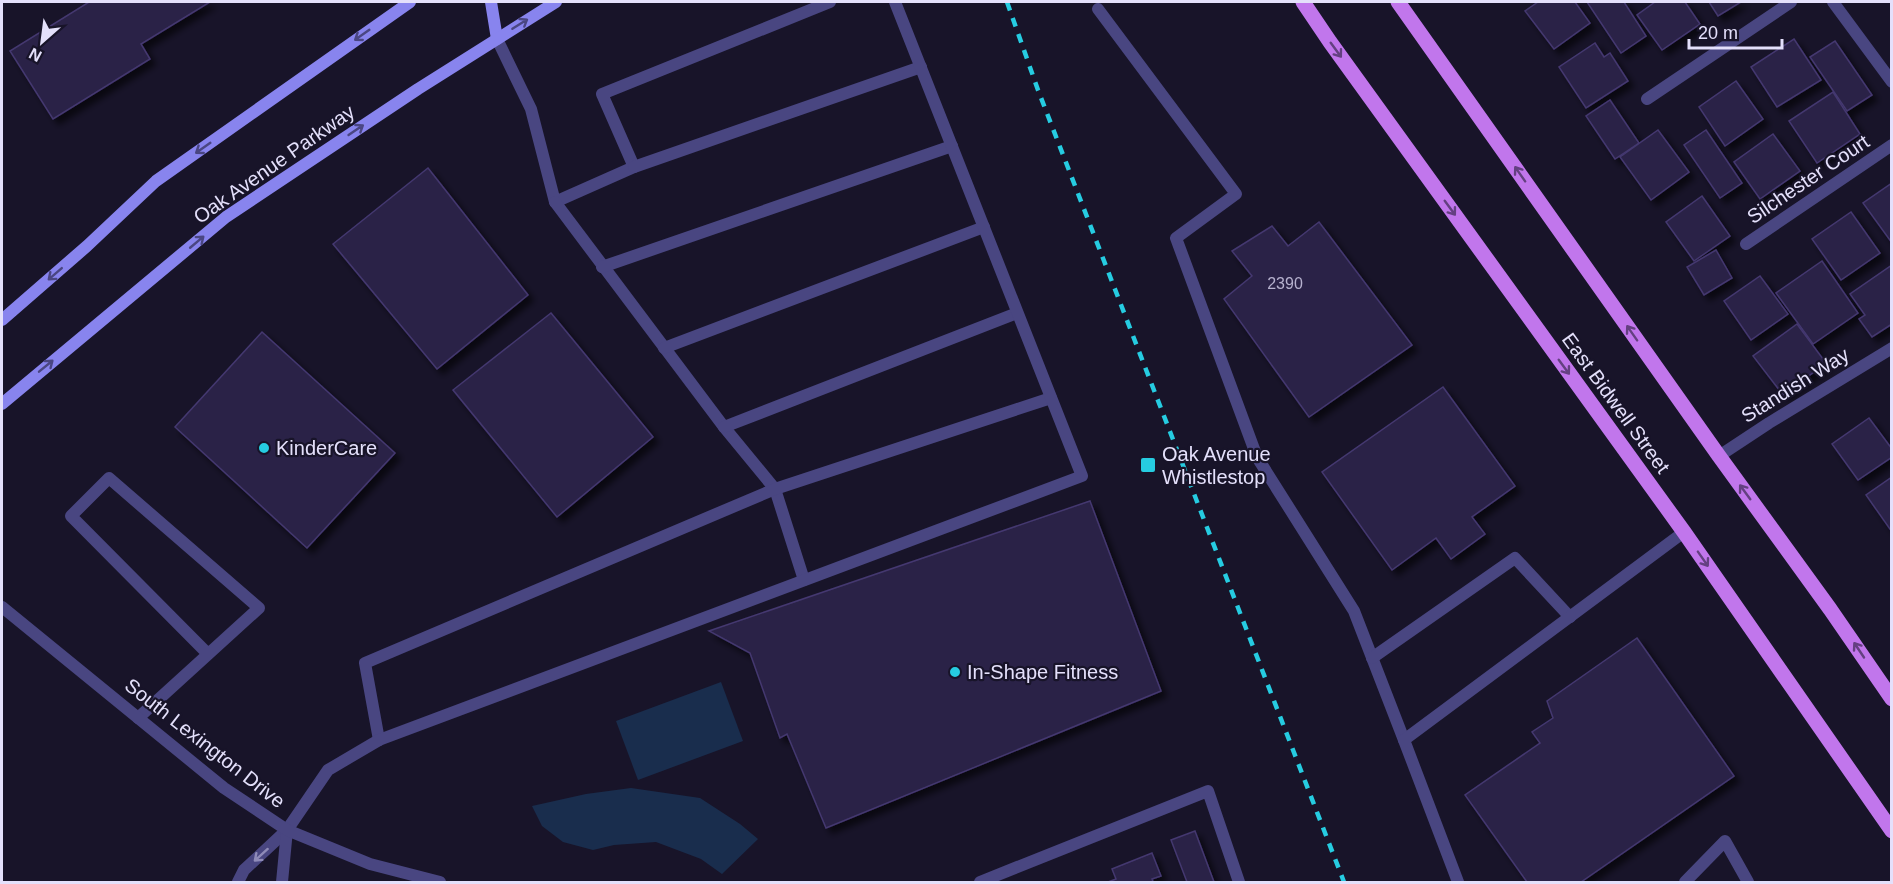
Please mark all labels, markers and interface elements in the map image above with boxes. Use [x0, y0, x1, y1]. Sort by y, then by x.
north arrow [12, 12, 72, 72]
scale bar [1689, 12, 1782, 50]
one-way arrow [511, 18, 528, 30]
text: 20 m [1698, 23, 1738, 43]
one-way arrow [354, 28, 370, 41]
one-way arrow [1330, 42, 1342, 58]
text: N [26, 45, 44, 65]
street label: Oak Avenue Parkway [190, 100, 358, 228]
one-way arrow [347, 124, 364, 136]
street label: Silchester Court [1743, 130, 1873, 228]
one-way arrow [195, 142, 211, 154]
one-way arrow [1514, 166, 1526, 182]
one-way arrow [1444, 200, 1456, 216]
one-way arrow [189, 235, 204, 249]
one-way arrow [48, 267, 63, 281]
house number: 2390 [1267, 275, 1303, 292]
one-way arrow [1626, 325, 1638, 342]
street label: East Bidwell Street [1558, 329, 1674, 478]
street label: Standish Way [1737, 343, 1853, 427]
one-way arrow [1557, 358, 1570, 374]
one-way arrow [38, 359, 53, 373]
place label: KinderCare [276, 437, 377, 459]
marker: KinderCare [257, 441, 271, 455]
place label: Oak Avenue Whistlestop [1162, 443, 1271, 488]
marker: Oak Avenue Whistlestop [1139, 456, 1157, 474]
one-way arrow [1739, 484, 1751, 500]
one-way arrow [1697, 550, 1709, 566]
one-way arrow [1852, 642, 1865, 659]
place label: In-Shape Fitness [967, 661, 1118, 683]
marker: In-Shape Fitness [948, 665, 962, 679]
street label: South Lexington Drive [121, 674, 289, 812]
one-way arrow [253, 848, 268, 862]

